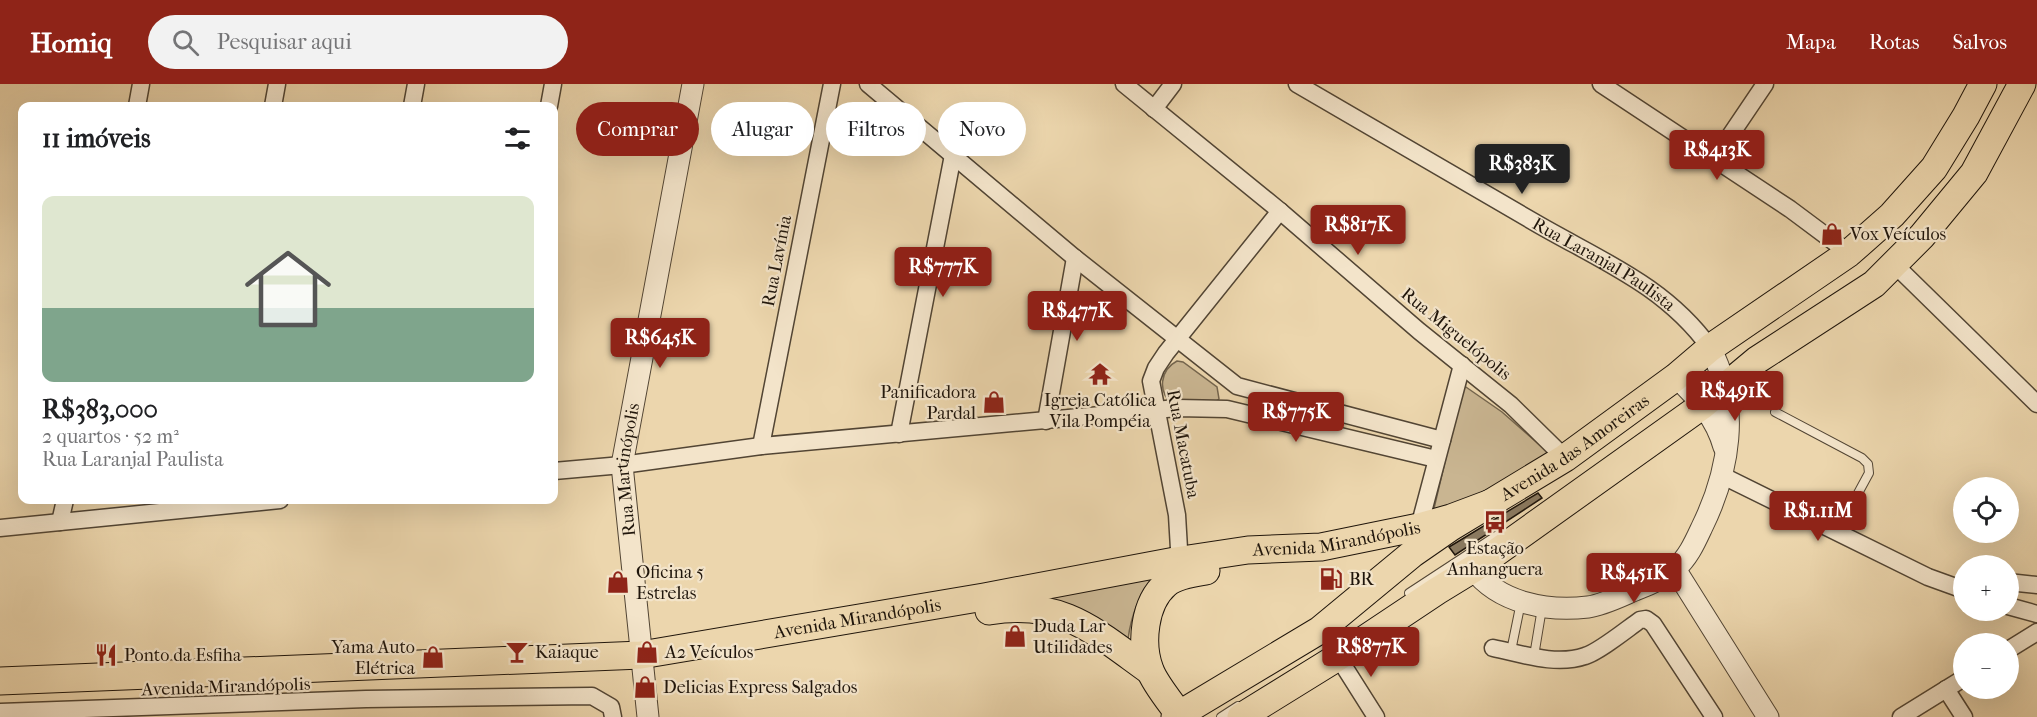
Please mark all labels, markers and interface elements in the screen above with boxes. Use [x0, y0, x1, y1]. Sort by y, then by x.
search box [148, 15, 568, 69]
text: Homiq [30, 26, 112, 59]
icon: search [169, 26, 202, 59]
text: Pesquisar aqui [217, 29, 352, 55]
text: Mapa [1786, 30, 1836, 54]
text: Rotas [1869, 30, 1919, 54]
text: Salvos [1952, 30, 2007, 54]
chip: Comprar [576, 102, 699, 156]
chip: Alugar [711, 102, 814, 156]
chip: Filtros [826, 102, 926, 156]
chip: Novo [938, 102, 1026, 156]
icon: filters [501, 122, 534, 155]
text: 11 imóveis [42, 123, 151, 154]
pin: R$413K [1668, 130, 1766, 181]
text: R$413K [1683, 138, 1751, 161]
pin: R$383K [1473, 144, 1571, 195]
text: R$383K [1489, 152, 1555, 175]
pin: R$817K [1309, 205, 1407, 256]
street label: Rua Lavínia [758, 213, 796, 308]
text: R$817K [1325, 213, 1391, 236]
street label: Rua Laranjal Paulista [1529, 213, 1680, 316]
shop icon: Vox Veículos [1819, 221, 1845, 247]
place label: Vox Veículos [1849, 224, 1947, 245]
icon: home [234, 235, 342, 343]
pin: R$777K [894, 247, 992, 298]
text: R$777K [909, 255, 977, 278]
street label: Rua Miguelópolis [1397, 283, 1515, 385]
pin: R$477K [1028, 291, 1126, 342]
text: R$477K [1042, 299, 1112, 322]
pin: R$645K [611, 318, 709, 369]
text: R$645K [625, 326, 695, 349]
temple icon: Igreja Católica Vila Pompéia [1087, 361, 1113, 387]
pin: R$491K [1686, 371, 1784, 422]
text: R$491K [1700, 379, 1770, 402]
place label: Panificadora Pardal [880, 382, 977, 424]
street label: Rua Macatuba [1162, 388, 1204, 501]
shop icon: Panificadora Pardal [981, 389, 1007, 415]
street label: Avenida das Amoreiras [1496, 389, 1653, 506]
place label: Igreja Católica Vila Pompéia [1044, 390, 1157, 432]
pin: R$775K [1247, 392, 1345, 443]
text: R$383,000 [42, 394, 158, 425]
text: R$775K [1262, 400, 1330, 423]
street label: Rua Martinópolis [611, 401, 644, 537]
text: 2 quartos · 52 m² [42, 425, 179, 448]
text: Rua Laranjal Paulista [42, 448, 223, 471]
map controls [1953, 477, 2019, 699]
button: locate [1953, 477, 2019, 543]
pin: R$1.11M [1763, 491, 1873, 542]
text: R$1.11M [1783, 499, 1853, 522]
bus stop icon: Estação Anhanguera [1482, 509, 1508, 535]
street label: Avenida Mirandópolis [1251, 516, 1422, 560]
place label: Estação Anhanguera [1446, 538, 1544, 580]
pin: R$451K [1585, 553, 1683, 604]
button: + [1953, 555, 2019, 621]
text: R$451K [1600, 561, 1668, 584]
place label: Oficina 5 Estrelas [636, 562, 704, 604]
fuel station icon: BR [1318, 566, 1344, 592]
shop icon: Oficina 5 Estrelas [605, 569, 631, 595]
place label: BR [1349, 569, 1375, 590]
street label: Avenida Mirandópolis [771, 594, 943, 643]
place label: Duda Lar Utilidades [1033, 616, 1113, 658]
shop icon: Duda Lar Utilidades [1002, 623, 1028, 649]
pin: R$877K [1322, 627, 1420, 678]
button: − [1953, 633, 2019, 699]
text: R$877K [1336, 635, 1406, 658]
place label: Yama Auto Elétrica [331, 637, 416, 679]
bar icon: Kaiaque [504, 639, 530, 665]
shop icon: A2 Veículos [634, 639, 660, 665]
restaurant icon: Ponto da Esfiha [93, 642, 119, 668]
place label: Kaiaque [535, 642, 599, 663]
place label: A2 Veículos [664, 642, 754, 663]
shop icon: Yama Auto Elétrica [420, 644, 446, 670]
place label: Ponto da Esfiha [124, 645, 242, 666]
street label: Avenida Mirandópolis [140, 674, 311, 700]
shop icon: Delicias Express Salgados [632, 674, 658, 700]
place label: Delicias Express Salgados [663, 677, 858, 698]

